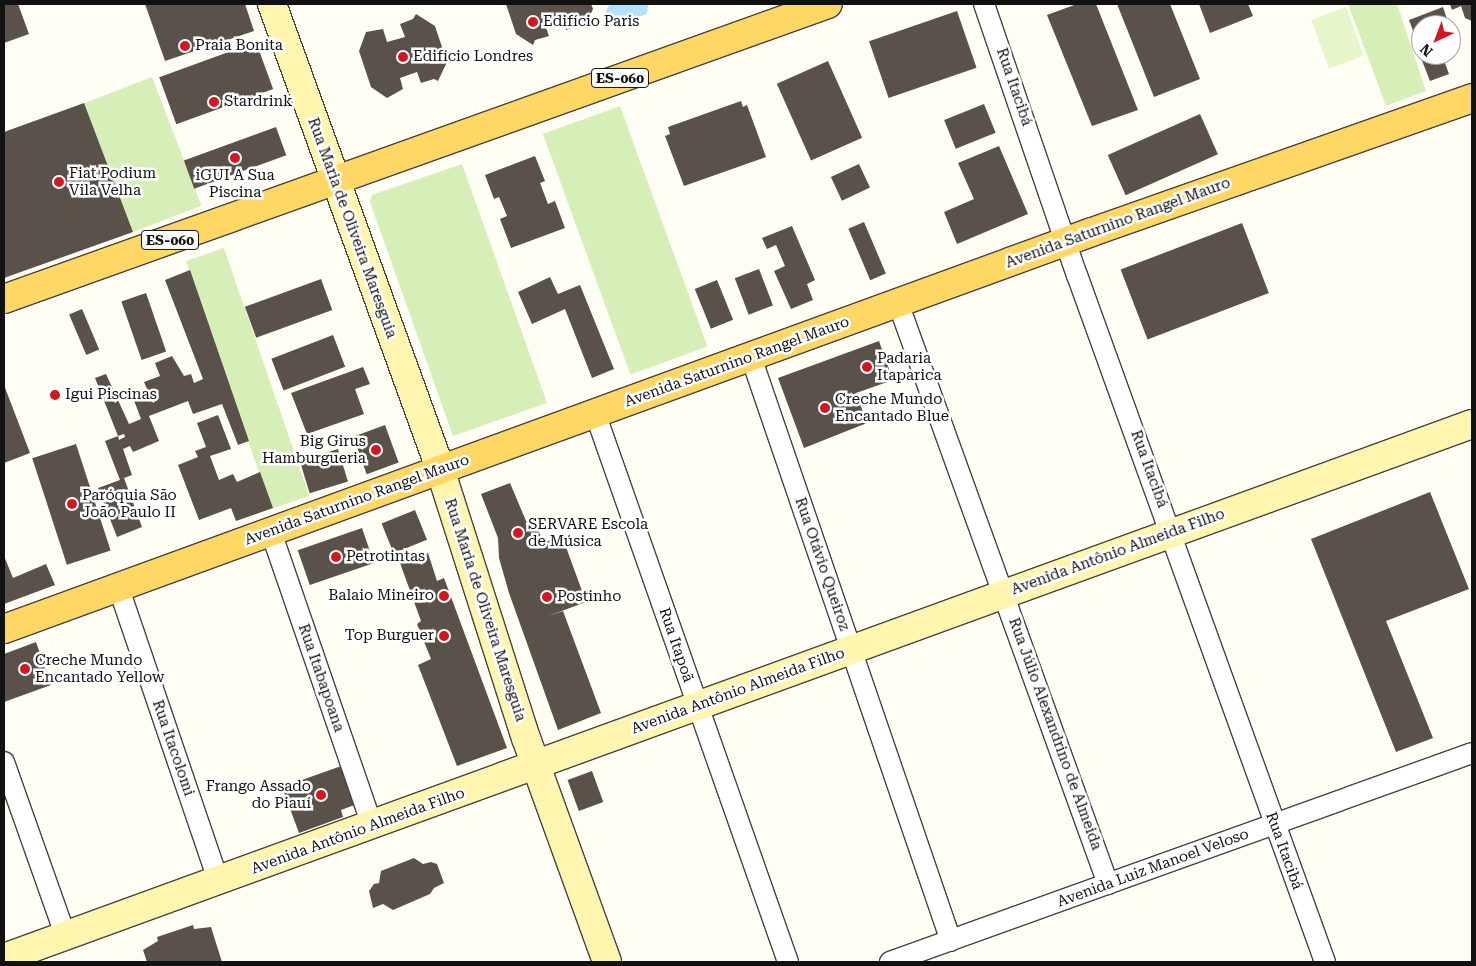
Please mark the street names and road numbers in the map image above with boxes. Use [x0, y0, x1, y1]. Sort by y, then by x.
street label: Rua Itacibá [992, 46, 1036, 128]
road number: ES-060 [590, 66, 650, 90]
street label: Rua Maria de Oliveira Maresguia [304, 115, 400, 341]
street label: Avenida Saturnino Rangel Mauro [1003, 174, 1233, 272]
road number: ES-060 [140, 228, 200, 252]
street label: Avenida Saturnino Rangel Mauro [622, 313, 852, 411]
street label: Rua Itacibá [1127, 428, 1171, 510]
street label: Avenida Saturnino Rangel Mauro [242, 451, 472, 549]
street label: Rua Otávio Queiroz [791, 495, 853, 633]
street label: Rua Maria de Oliveira Maresguia [440, 496, 530, 724]
street label: Avenida Antônio Almeida Filho [1009, 505, 1227, 599]
street label: Rua Itapoã [655, 605, 697, 685]
street label: Rua Júlio Alexandrino de Almeida [1004, 615, 1106, 853]
street label: Rua Itabapoana [294, 622, 348, 734]
street label: Avenida Antônio Almeida Filho [629, 644, 847, 738]
street label: Rua Itacolomi [148, 698, 198, 798]
street label: Avenida Antônio Almeida Filho [249, 784, 467, 878]
street label: Rua Itacibá [1262, 810, 1306, 892]
street label: Avenida Luiz Manoel Veloso [1055, 825, 1251, 911]

